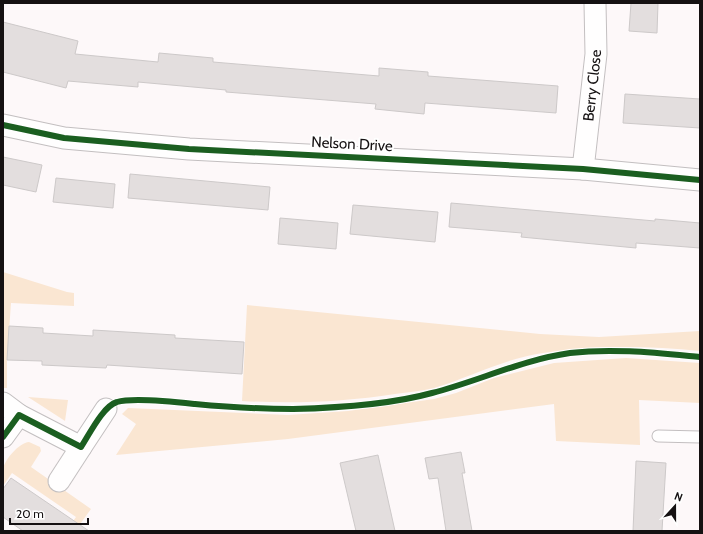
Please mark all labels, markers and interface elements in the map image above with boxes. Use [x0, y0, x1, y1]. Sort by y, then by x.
street label: Berry Close [579, 49, 605, 122]
street label: Nelson Drive [311, 133, 393, 155]
north arrow [655, 486, 695, 526]
text: N [672, 489, 685, 505]
scale bar [10, 500, 88, 526]
text: 20 m [16, 506, 44, 521]

